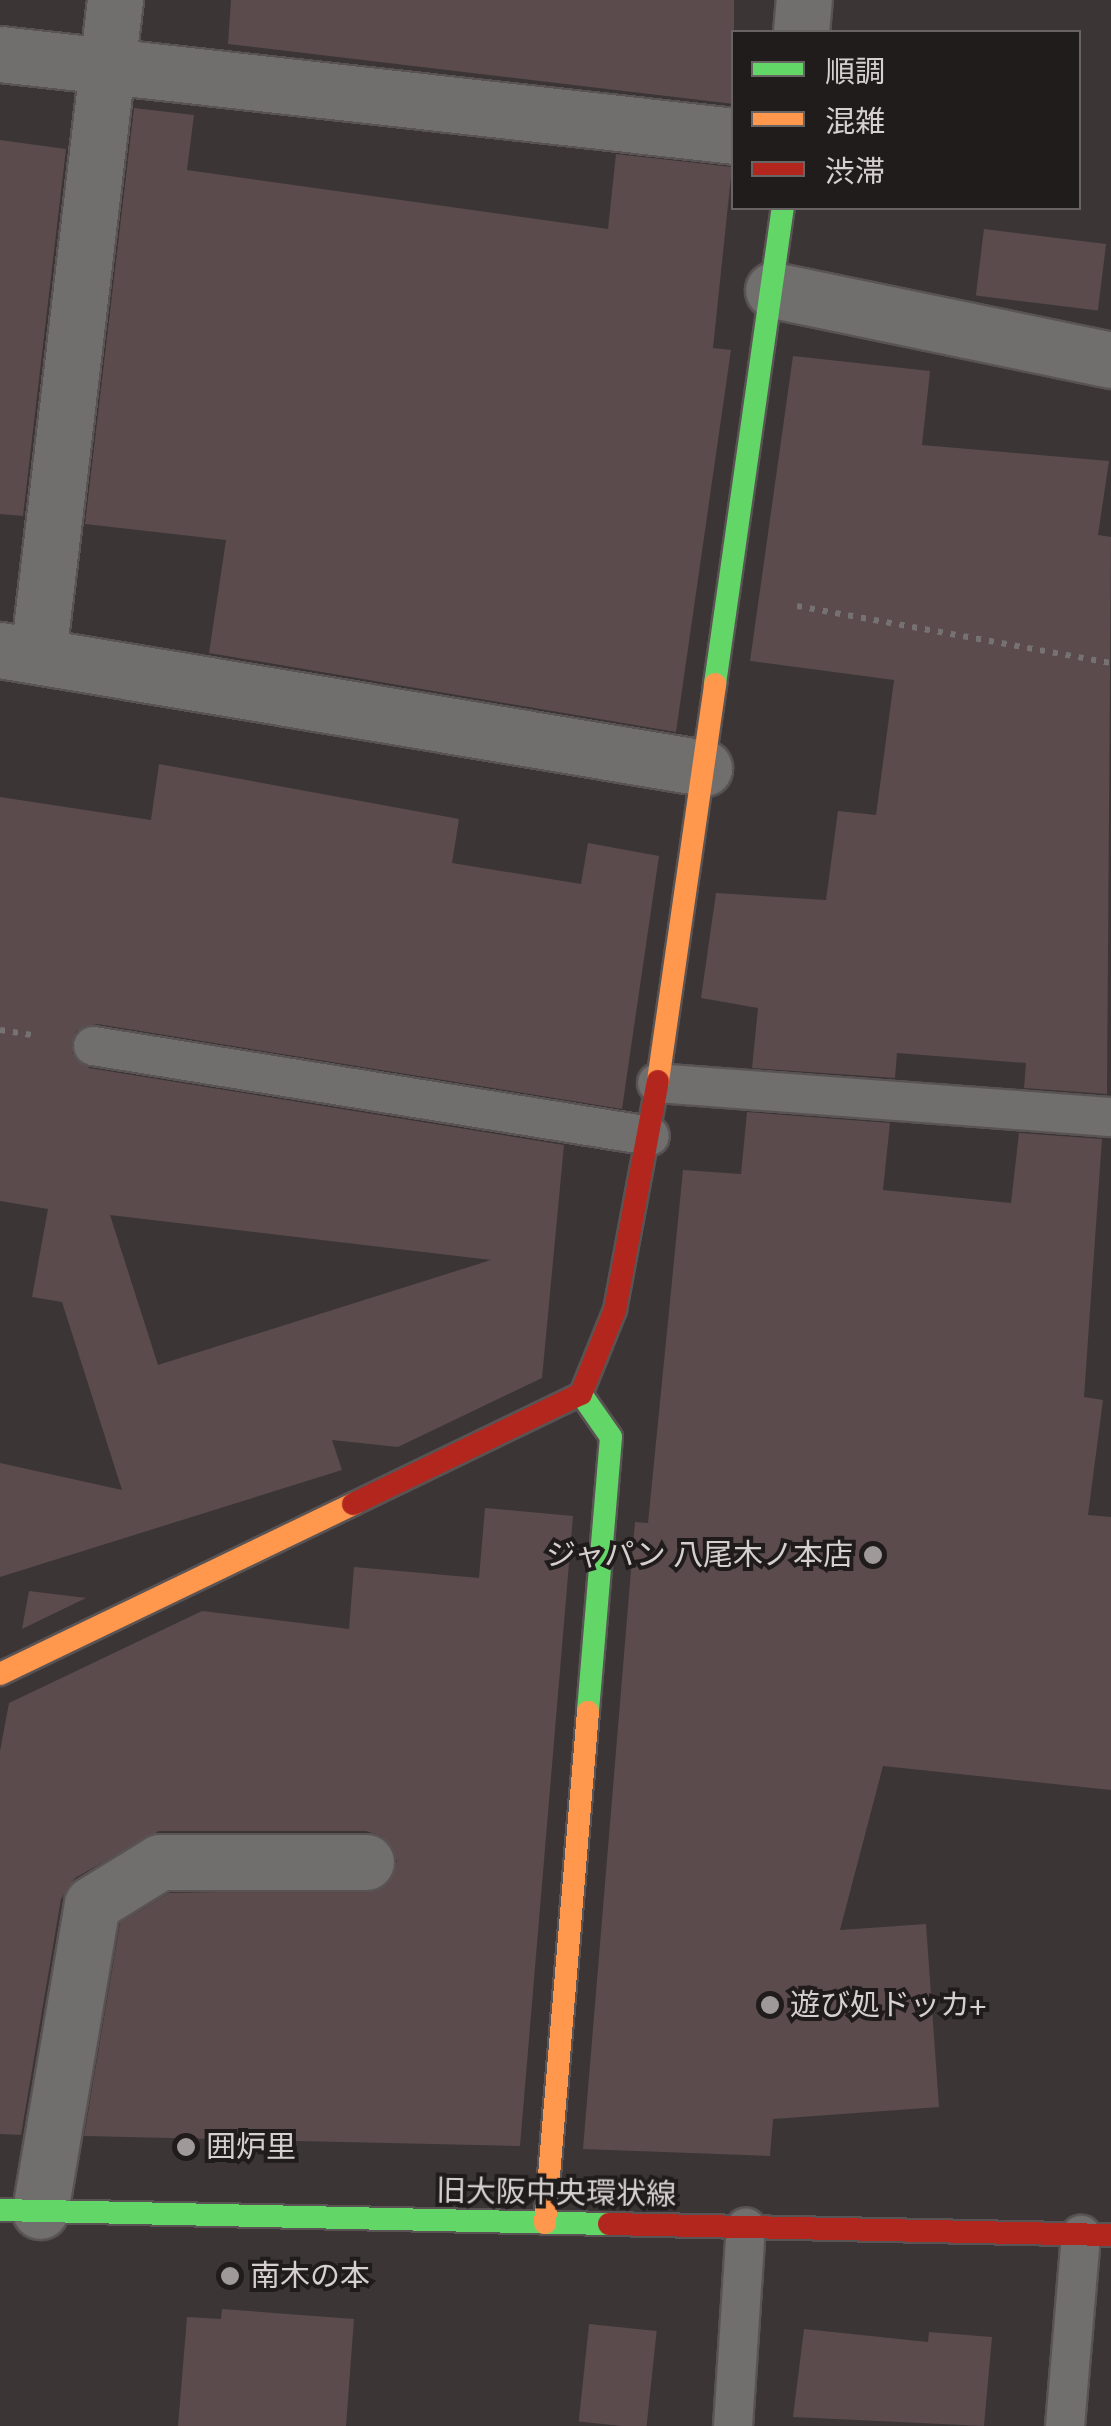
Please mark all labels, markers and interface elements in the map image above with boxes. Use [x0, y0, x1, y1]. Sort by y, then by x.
legend [731, 30, 1081, 210]
text: 順調 [825, 54, 885, 90]
text: 混雑 [825, 104, 885, 140]
text: 渋滞 [825, 154, 885, 190]
place label: ジャパン 八尾木ノ本店 [546, 1537, 853, 1573]
marker: ジャパン 八尾木ノ本店 [862, 1544, 884, 1566]
place label: 遊び処ドッカ+ [790, 1987, 986, 2023]
marker: 遊び処ドッカ+ [759, 1994, 781, 2016]
place label: 囲炉里 [206, 2129, 296, 2165]
marker: 囲炉里 [175, 2136, 197, 2158]
street label: 旧大阪中央環状線 [436, 2173, 676, 2213]
place label: 南木の本 [250, 2258, 370, 2294]
marker: 南木の本 [219, 2265, 241, 2287]

